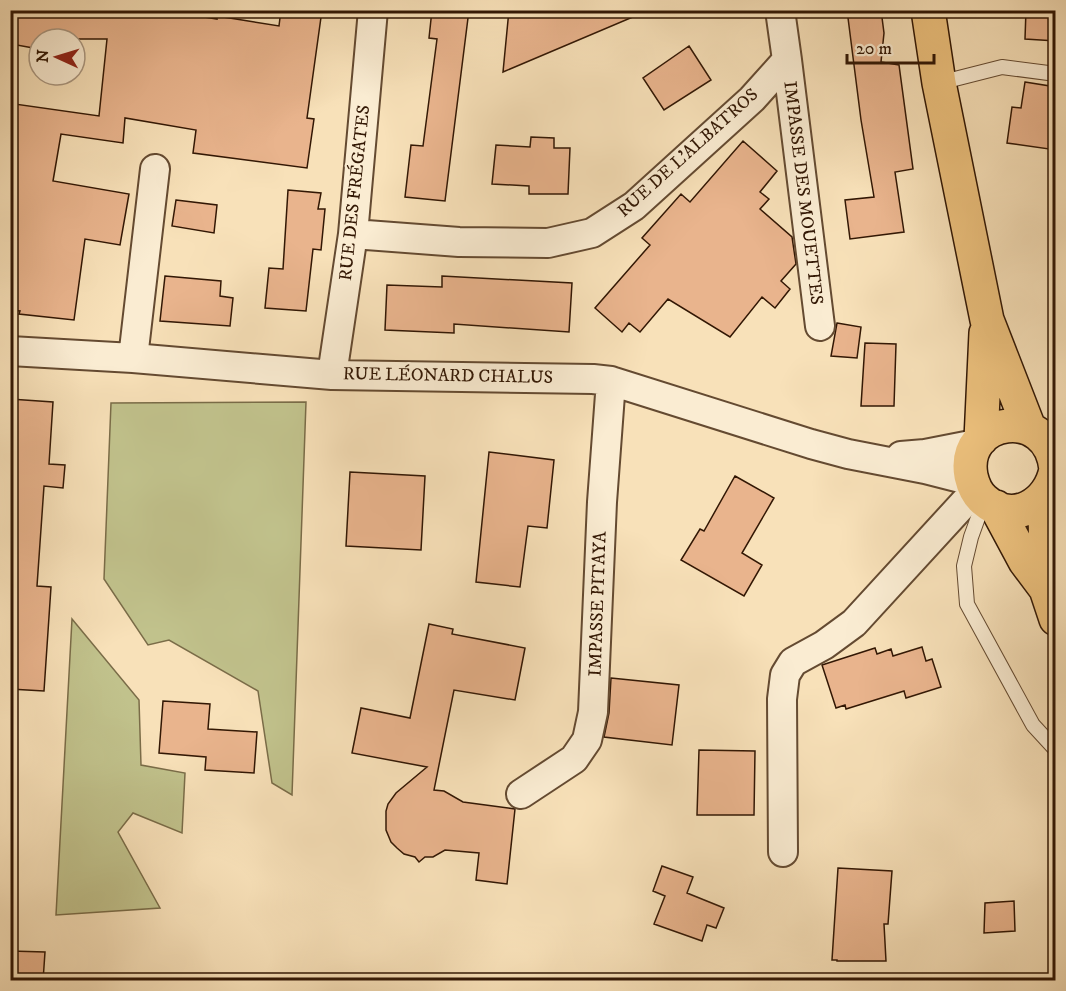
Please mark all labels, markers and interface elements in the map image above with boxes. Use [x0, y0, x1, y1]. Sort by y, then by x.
north arrow [27, 27, 87, 87]
scale bar [847, 27, 934, 65]
text: 20 m [856, 38, 892, 60]
text: N [33, 49, 53, 63]
street label: IMPASSE DES MOUETTES [778, 80, 828, 306]
street label: RUE DE L'ALBATROS [613, 84, 763, 222]
street label: RUE DES FRÉGATES [335, 104, 375, 282]
street label: RUE LÉONARD CHALUS [343, 363, 553, 389]
street label: IMPASSE PITAYA [584, 530, 612, 677]

